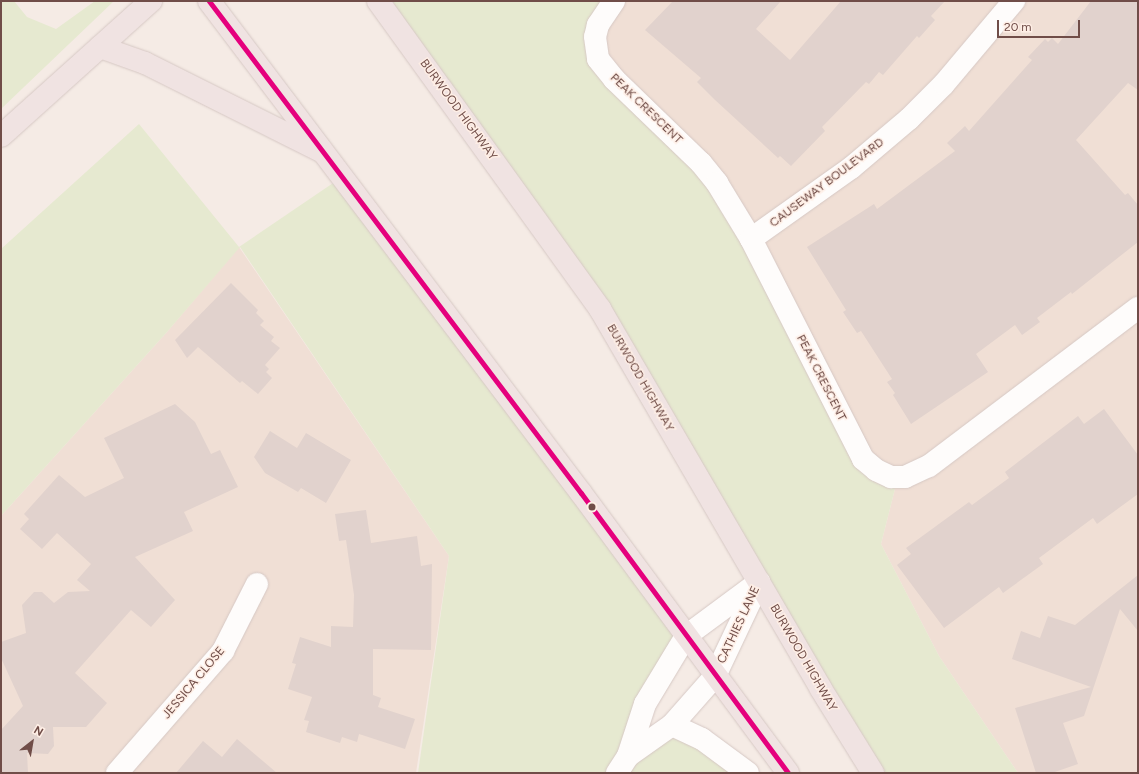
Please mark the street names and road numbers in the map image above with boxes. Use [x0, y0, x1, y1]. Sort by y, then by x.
street label: BURWOOD HIGHWAY [416, 57, 500, 163]
street label: PEAK CRESCENT [607, 71, 685, 147]
street label: CAUSEWAY BOULEVARD [767, 135, 887, 231]
street label: BURWOOD HIGHWAY [603, 322, 677, 434]
street label: PEAK CRESCENT [793, 333, 849, 423]
street label: CATHIES LANE [715, 584, 763, 666]
street label: BURWOOD HIGHWAY [766, 602, 840, 714]
street label: JESSICA CLOSE [160, 644, 228, 722]

